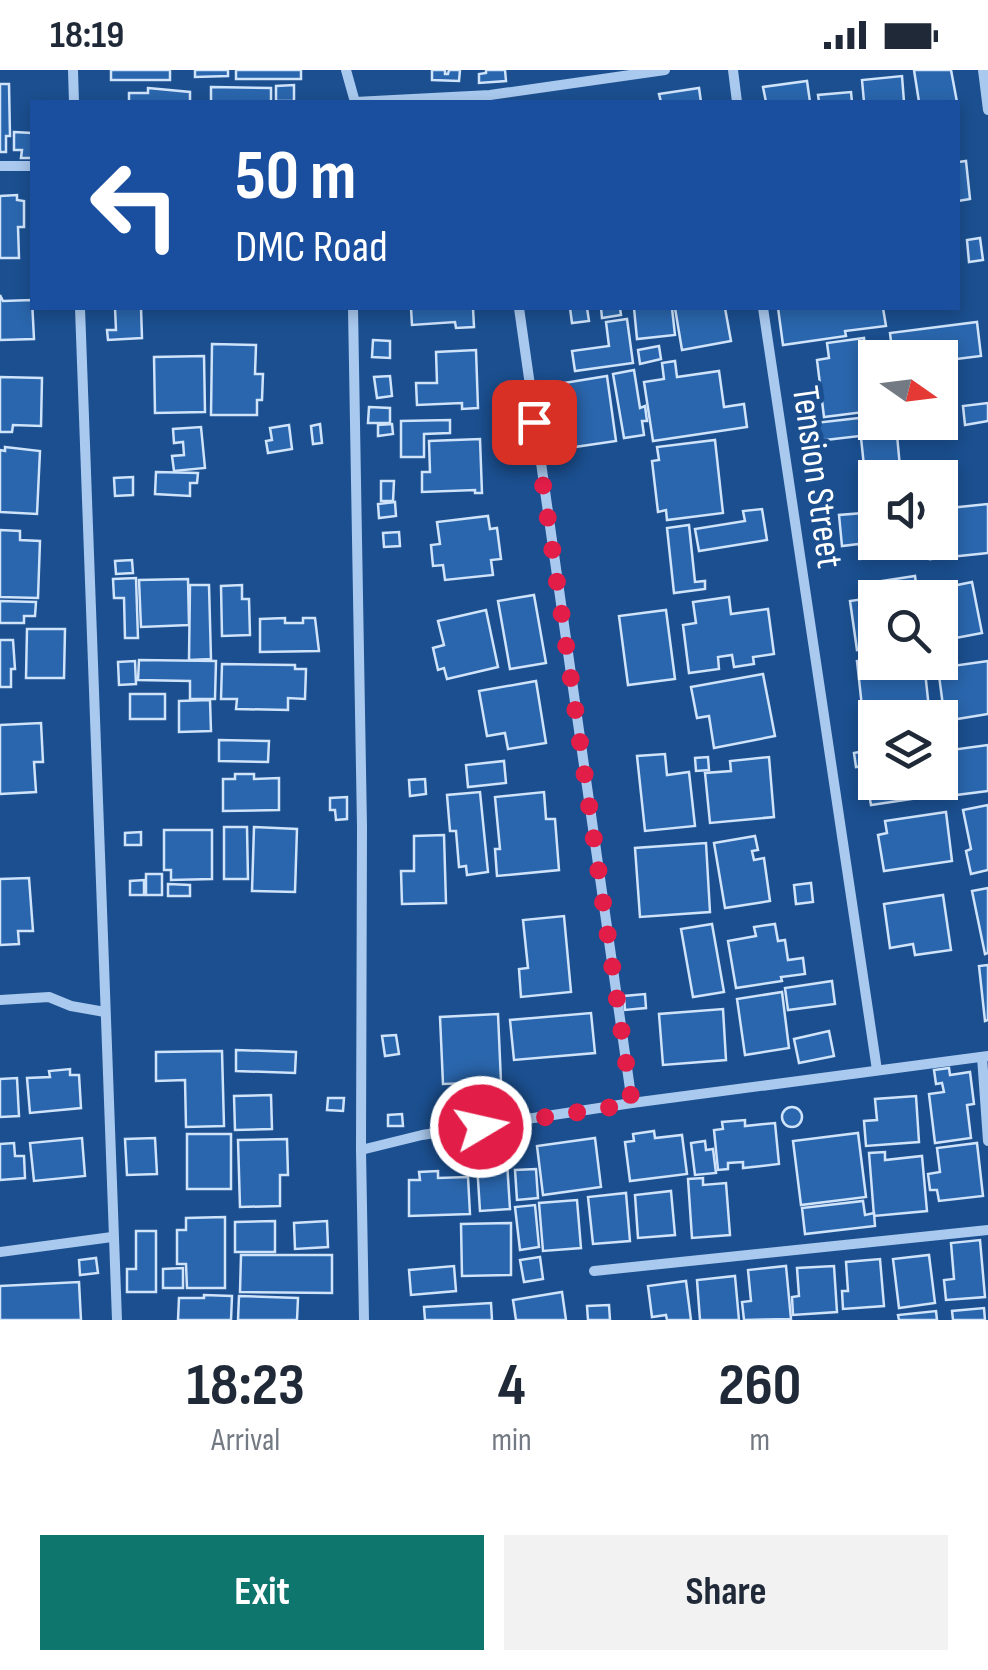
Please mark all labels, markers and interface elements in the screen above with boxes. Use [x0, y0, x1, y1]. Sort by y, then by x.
text: 18:19 [50, 13, 124, 58]
text: 50 m [235, 135, 356, 219]
icon: left [70, 140, 200, 270]
text: DMC Road [235, 220, 388, 275]
north arrow [858, 340, 958, 440]
map controls [858, 340, 958, 800]
pin [492, 380, 577, 465]
street label: Tension Street [782, 383, 852, 571]
icon: arrive [507, 395, 562, 450]
button: sound [858, 460, 958, 560]
button: search [858, 580, 958, 680]
button: layers [858, 700, 958, 800]
position arrow [429, 1075, 533, 1179]
text: 18:23 [187, 1350, 305, 1422]
text: 4 [498, 1350, 526, 1422]
text: 260 [718, 1350, 801, 1422]
text: Arrival [211, 1421, 280, 1460]
text: min [492, 1421, 532, 1460]
text: m [750, 1421, 770, 1460]
button: Exit [40, 1535, 484, 1650]
button: Share [504, 1535, 948, 1650]

